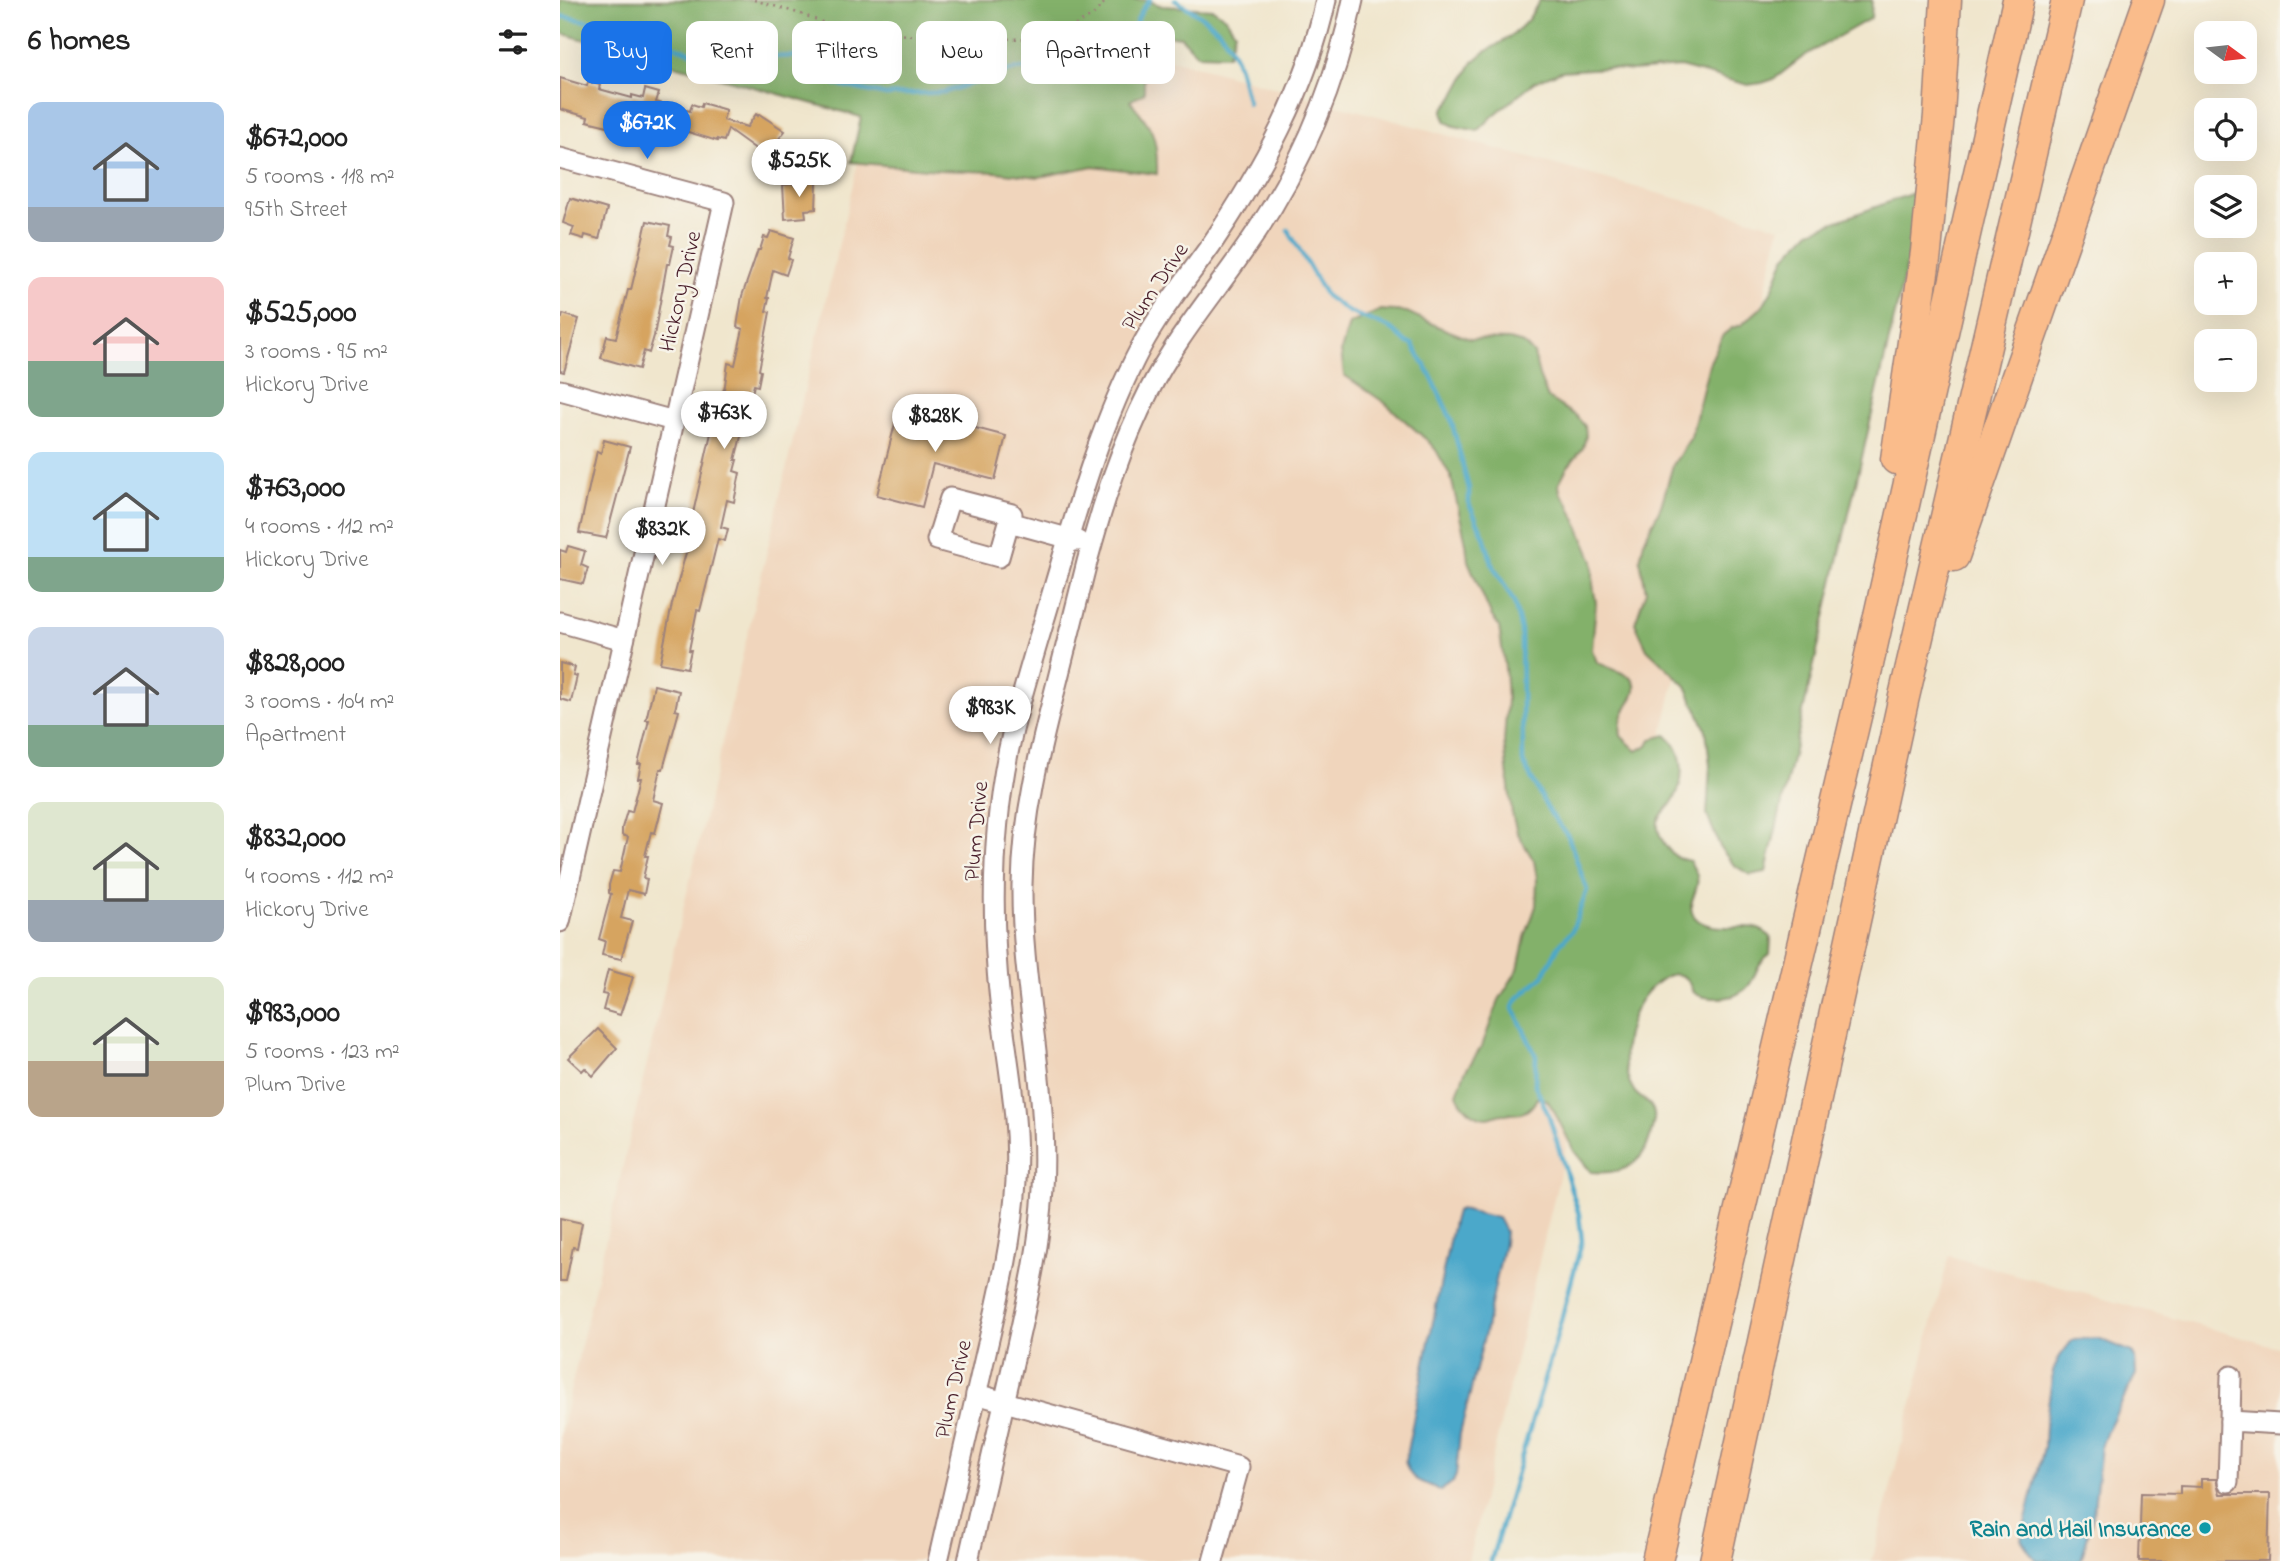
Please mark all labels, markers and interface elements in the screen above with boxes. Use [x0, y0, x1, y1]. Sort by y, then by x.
text: 6 homes [28, 20, 131, 64]
chip: Buy [581, 21, 672, 84]
chip: Rent [686, 21, 778, 84]
chip: Filters [792, 21, 902, 84]
chip: New [916, 21, 1007, 84]
chip: Apartment [1021, 21, 1175, 84]
north arrow [2194, 21, 2258, 84]
map controls [2194, 21, 2257, 392]
icon: filters [494, 23, 532, 61]
button: locate [2194, 98, 2257, 161]
pin: $672K [598, 102, 696, 161]
text: $672K [619, 107, 675, 140]
text: $672,000 [245, 117, 348, 161]
icon: home [84, 130, 168, 214]
pin: $525K [750, 140, 848, 199]
text: $525K [768, 145, 830, 178]
text: 5 rooms · 118 m² [245, 161, 395, 194]
button: layers [2194, 175, 2257, 238]
text: 95th Street [245, 194, 347, 227]
street label: Hickory Drive [651, 227, 714, 356]
street label: Plum Drive [1114, 236, 1198, 338]
button: + [2194, 252, 2257, 315]
text: $525,000 [245, 292, 356, 336]
icon: home [84, 305, 168, 389]
button: − [2194, 329, 2257, 392]
text: 3 rooms · 95 m² [245, 336, 388, 369]
text: Hickory Drive [245, 369, 368, 402]
pin: $763K [675, 392, 773, 451]
pin: $828K [886, 394, 984, 454]
text: $763K [697, 397, 751, 430]
text: $828K [908, 400, 962, 433]
text: $763,000 [245, 467, 345, 511]
icon: home [84, 480, 168, 564]
pin: $832K [613, 508, 711, 567]
text: 4 rooms · 112 m² [245, 511, 394, 544]
text: $832K [635, 513, 689, 546]
text: Hickory Drive [245, 544, 368, 577]
text: $828,000 [245, 642, 345, 686]
icon: home [84, 655, 168, 739]
text: 3 rooms · 104 m² [245, 686, 394, 719]
pin: $983K [941, 686, 1039, 746]
text: $983K [965, 692, 1015, 725]
text: Apartment [245, 719, 346, 752]
street label: Plum Drive [957, 779, 998, 883]
text: $832,000 [245, 817, 346, 861]
icon: home [84, 830, 168, 914]
text: 4 rooms · 112 m² [245, 861, 394, 894]
text: Hickory Drive [245, 894, 368, 927]
text: $983,000 [245, 992, 340, 1036]
icon: home [84, 1005, 168, 1089]
text: 5 rooms · 123 m² [245, 1036, 400, 1069]
text: Plum Drive [245, 1069, 346, 1102]
street label: Plum Drive [927, 1336, 982, 1442]
place label: Rain and Hail Insurance [1970, 1514, 2192, 1547]
marker: Rain and Hail Insurance [2197, 1520, 2213, 1536]

